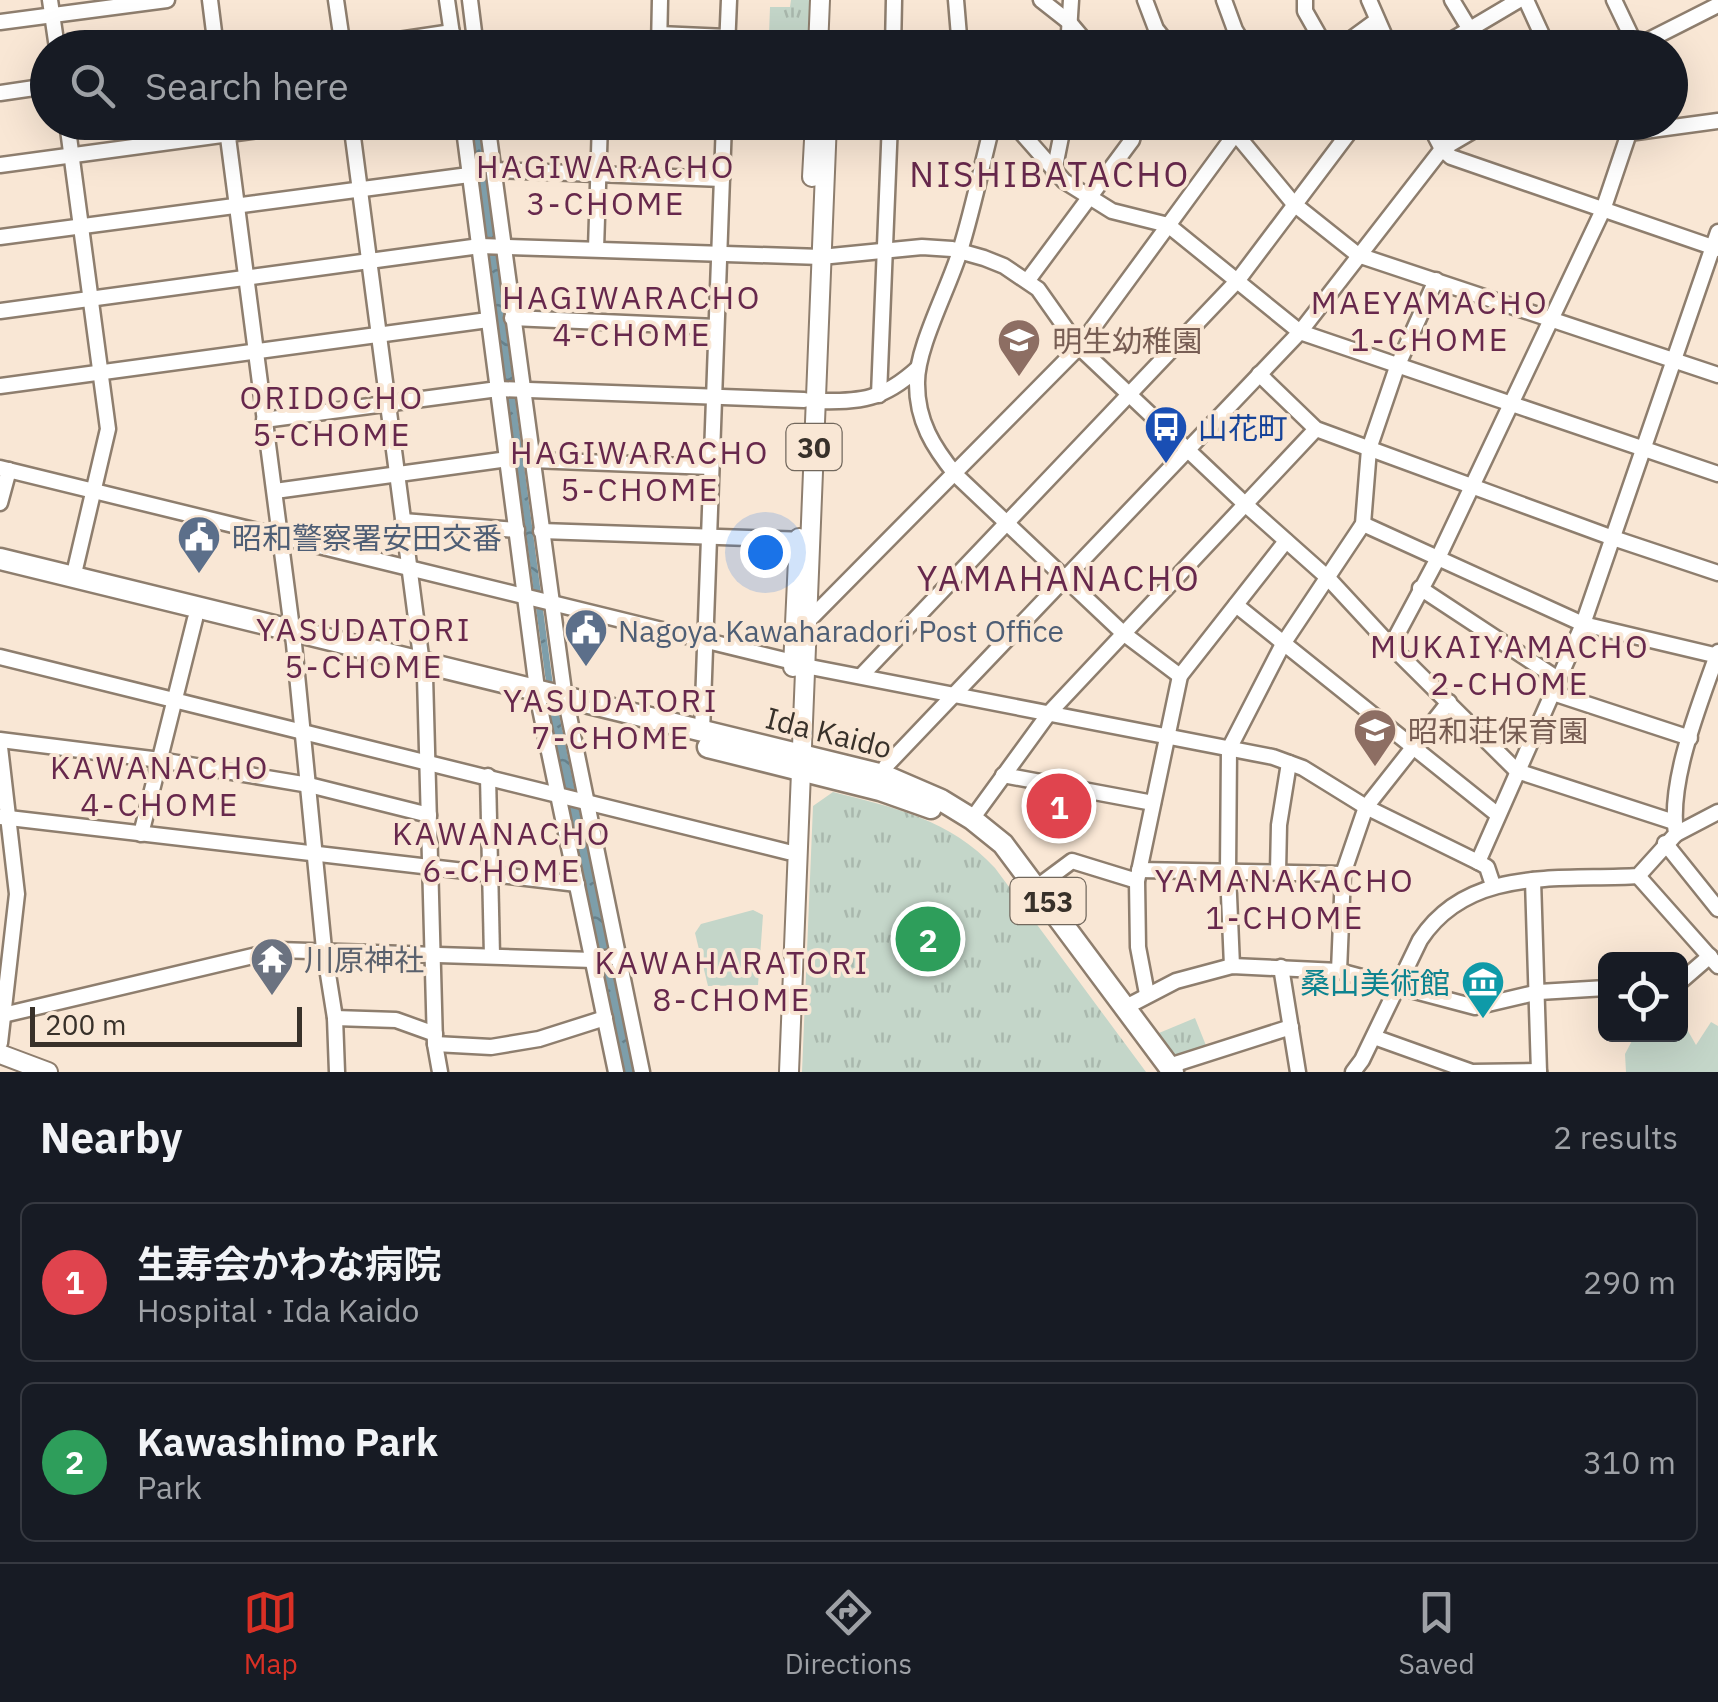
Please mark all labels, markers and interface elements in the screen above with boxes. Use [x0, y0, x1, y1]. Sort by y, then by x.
search box [30, 30, 1688, 140]
icon: search [65, 58, 120, 113]
text: Search here [145, 61, 349, 110]
district label: HAGIWARACHO 3-CHOME [476, 145, 736, 224]
district label: NISHIBATACHO [909, 151, 1191, 197]
district label: HAGIWARACHO 4-CHOME [502, 276, 762, 355]
district label: MAEYAMACHO 1-CHOME [1311, 281, 1549, 360]
school or university icon: 明生幼稚園 [996, 317, 1042, 378]
place label: 明生幼稚園 [1052, 321, 1202, 360]
district label: ORIDOCHO 5-CHOME [239, 376, 425, 455]
bus stop icon: 山花町 [1143, 404, 1189, 465]
place label: 山花町 [1198, 408, 1288, 447]
road number: 30 [786, 424, 842, 470]
district label: HAGIWARACHO 5-CHOME [510, 431, 770, 510]
public building icon: 昭和警察署安田交番 [176, 514, 222, 575]
place label: 昭和警察署安田交番 [232, 518, 502, 557]
your location [740, 527, 791, 578]
district label: YAMAHANACHO [917, 555, 1201, 601]
public building icon: Nagoya Kawaharadori Post Office [563, 607, 609, 668]
district label: YASUDATORI 5-CHOME [256, 608, 472, 687]
place label: Nagoya Kawaharadori Post Office [618, 611, 1064, 650]
district label: MUKAIYAMACHO 2-CHOME [1370, 625, 1650, 704]
district label: YASUDATORI 7-CHOME [503, 679, 719, 758]
street label: Ida Kaido [762, 698, 896, 766]
school or university icon: 昭和荘保育園 [1352, 707, 1398, 768]
place label: 昭和荘保育園 [1408, 711, 1588, 750]
district label: KAWANACHO 4-CHOME [50, 746, 270, 825]
pin: 1 [1026, 768, 1092, 844]
district label: KAWANACHO 6-CHOME [392, 812, 612, 891]
district label: YAMANAKACHO 1-CHOME [1155, 859, 1415, 938]
road number: 153 [1010, 878, 1086, 924]
pin: 2 [896, 902, 960, 976]
temple icon: 川原神社 [249, 936, 295, 997]
place label: 川原神社 [304, 940, 424, 979]
district label: KAWAHARATORI 8-CHOME [594, 941, 870, 1020]
map controls [1598, 952, 1688, 1042]
button: locate [1598, 952, 1688, 1042]
museum icon: 桑山美術館 [1460, 959, 1506, 1020]
place label: 桑山美術館 [1300, 963, 1450, 1002]
scale bar [30, 1002, 302, 1046]
text: 200 m [45, 1006, 126, 1043]
text: Nearby [40, 1110, 182, 1165]
text: 2 results [1553, 1116, 1678, 1158]
text: 生寿会かわな病院 [137, 1239, 441, 1288]
text: 1 [65, 1261, 84, 1303]
text: 290 m [1583, 1261, 1676, 1303]
text: Hospital · Ida Kaido [137, 1289, 419, 1331]
text: Kawashimo Park [137, 1417, 438, 1466]
text: 2 [65, 1441, 84, 1483]
text: 310 m [1583, 1441, 1676, 1483]
text: Park [137, 1466, 202, 1508]
tab: Map [243, 1585, 298, 1682]
tab: Directions [785, 1585, 912, 1682]
tab: Saved [1399, 1585, 1475, 1682]

